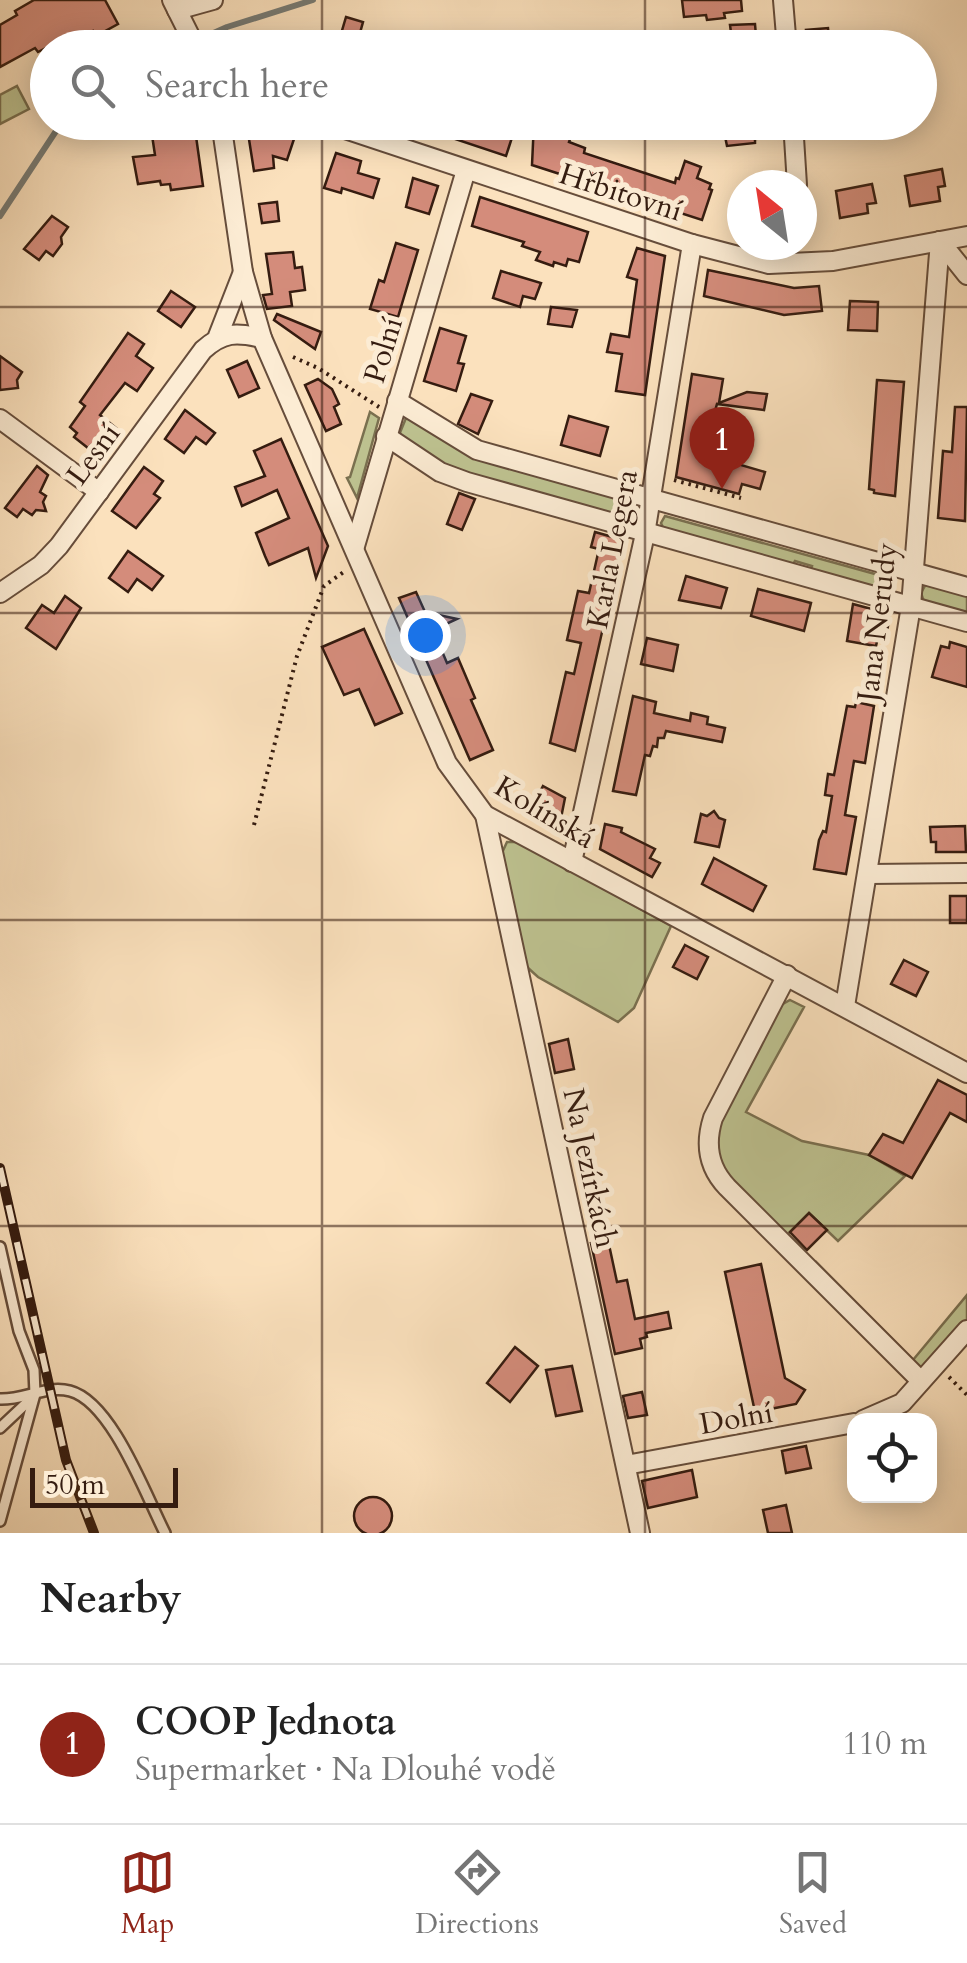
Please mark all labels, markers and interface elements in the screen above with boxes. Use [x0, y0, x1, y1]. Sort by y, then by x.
search box [30, 30, 937, 140]
icon: search [65, 58, 120, 113]
text: Search here [145, 59, 329, 111]
street label: Hřbitovní [554, 153, 688, 232]
north arrow [727, 170, 817, 260]
street label: Polní [354, 312, 413, 388]
pin: 1 [690, 406, 754, 489]
street label: Lesní [57, 415, 130, 494]
street label: Karla Legera [577, 466, 648, 632]
street label: Jana Nerudy [847, 540, 908, 708]
your location [400, 610, 451, 661]
street label: Kolínská [487, 766, 603, 859]
street label: Na Jezírkách [553, 1084, 627, 1252]
street label: Dolní [696, 1392, 776, 1445]
map controls [847, 1413, 937, 1503]
button: locate [847, 1413, 937, 1503]
scale bar [30, 1463, 178, 1508]
text: 50 m [45, 1466, 105, 1504]
text: Nearby [40, 1570, 182, 1627]
text: COOP Jednota [135, 1696, 396, 1748]
text: 1 [64, 1722, 81, 1766]
text: 110 m [842, 1722, 927, 1766]
text: Supermarket · Na Dlouhé vodě [135, 1748, 556, 1792]
tab: Map [120, 1845, 175, 1943]
tab: Directions [415, 1845, 539, 1943]
tab: Saved [779, 1845, 847, 1943]

